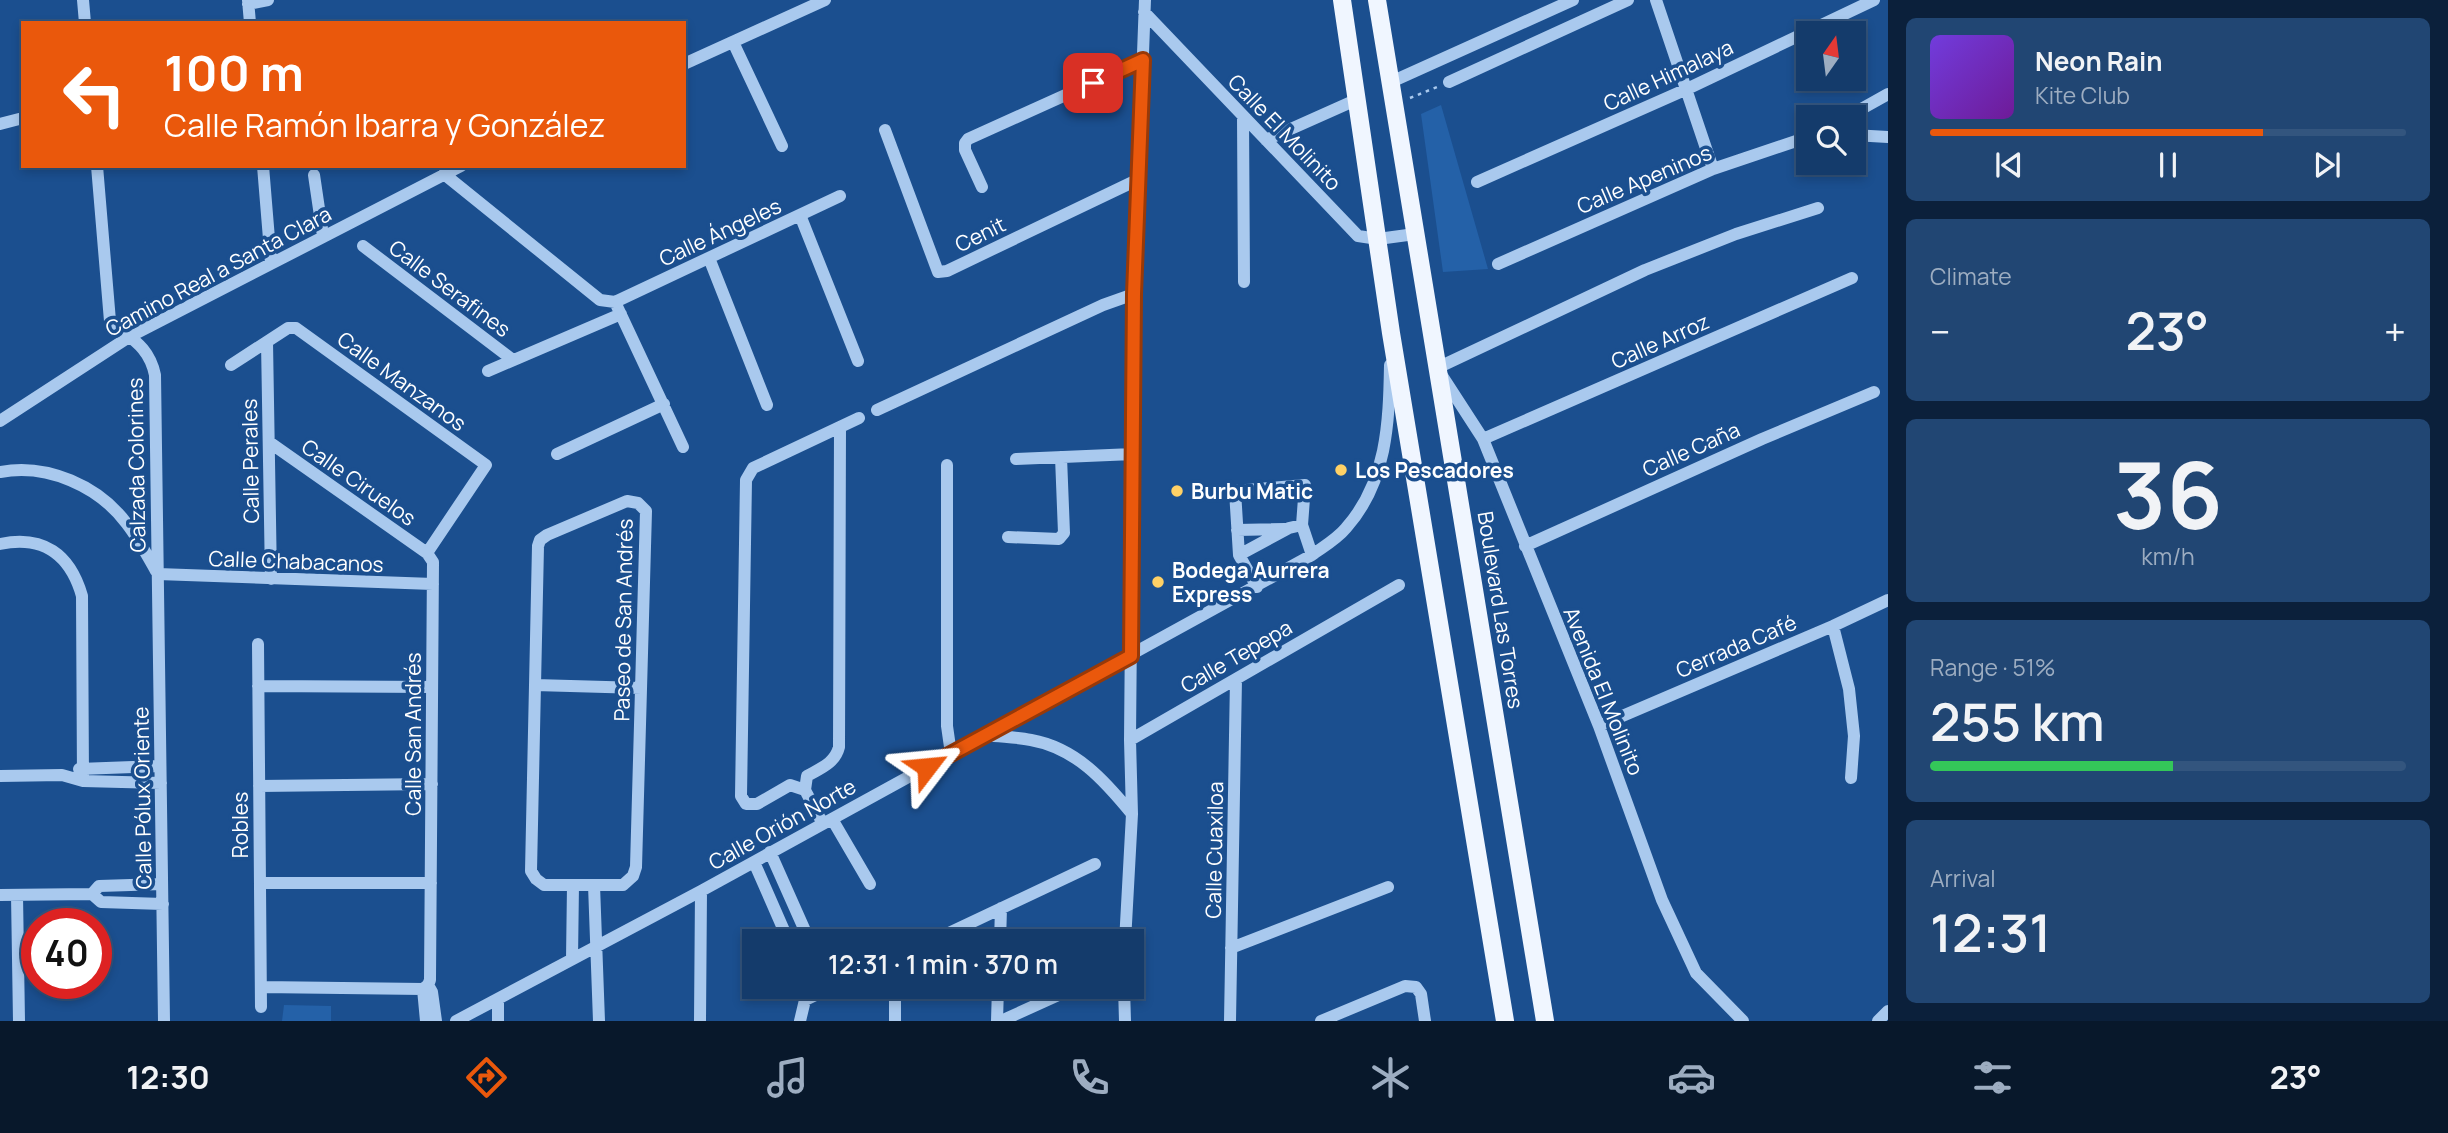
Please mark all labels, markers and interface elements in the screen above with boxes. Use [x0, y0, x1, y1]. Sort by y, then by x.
north arrow [1796, 21, 1866, 91]
map controls [1796, 21, 1866, 175]
street label: Calle Himalaya [1599, 33, 1737, 117]
text: 100 m [164, 39, 304, 106]
text: Neon Rain [2035, 43, 2163, 79]
icon: left [49, 49, 140, 140]
pin [1063, 53, 1123, 113]
icon: arrive [1074, 64, 1112, 102]
street label: Calle El Molinito [1222, 68, 1348, 196]
text: Kite Club [2035, 79, 2130, 111]
text: Calle Ramón Ibarra y González [164, 103, 606, 147]
button: search [1796, 105, 1866, 175]
street label: Calle Apeninos [1572, 138, 1716, 220]
icon: previous [1990, 146, 2028, 184]
icon: pause [2149, 146, 2187, 184]
icon: next [2308, 146, 2346, 184]
street label: Calle Ángeles [654, 191, 786, 273]
street label: Camino Real a Santa Clara [100, 199, 336, 343]
street label: Cenit [950, 210, 1010, 258]
street label: Calle Serafines [384, 233, 516, 343]
text: Climate [1930, 260, 2012, 292]
text: 23° [2125, 295, 2209, 366]
text: − [1930, 305, 1951, 357]
text: + [2384, 305, 2406, 357]
street label: Calle Arroz [1607, 307, 1713, 375]
street label: Calle Manzanos [332, 325, 472, 437]
street label: Calzada Colorines [120, 377, 152, 553]
street label: Calle Perales [235, 398, 265, 524]
street label: Calle Caña [1638, 415, 1744, 483]
street label: Calle Ciruelos [296, 432, 422, 532]
text: 36 [2113, 432, 2223, 556]
place label: Los Pescadores [1355, 456, 1514, 484]
marker: Los Pescadores [1333, 462, 1349, 478]
place label: Burbu Matic [1191, 477, 1313, 505]
marker: Burbu Matic [1169, 483, 1185, 499]
street label: Boulevard Las Torres [1472, 509, 1530, 711]
street label: Paseo de San Andrés [607, 518, 639, 722]
text: km/h [2141, 540, 2195, 572]
street label: Calle Chabacanos [208, 544, 384, 578]
place label: Bodega Aurrera Express [1172, 556, 1330, 608]
marker: Bodega Aurrera Express [1150, 574, 1166, 590]
street label: Avenida El Molinito [1557, 603, 1651, 779]
street label: Cerrada Café [1671, 608, 1801, 684]
street label: Calle Tepepa [1175, 613, 1297, 699]
text: Range · 51% [1930, 651, 2055, 683]
street label: Calle San Andrés [399, 652, 427, 816]
text: 255 km [1930, 686, 2105, 757]
street label: Calle Pólux Oriente [126, 706, 158, 890]
position arrow [890, 730, 964, 804]
street label: Calle Orión Norte [703, 772, 861, 876]
street label: Calle Cuaxiloa [1199, 781, 1229, 919]
street label: Robles [226, 792, 254, 858]
text: Arrival [1930, 862, 1996, 894]
text: 12:31 [1930, 897, 2051, 968]
speed limit sign: 40 [21, 908, 112, 999]
text: 12:31 · 1 min · 370 m [828, 946, 1058, 982]
icon: directions [462, 1053, 511, 1102]
icon: music [763, 1053, 812, 1102]
icon: phone [1065, 1053, 1114, 1102]
icon: climate [1366, 1053, 1415, 1102]
icon: car [1667, 1053, 1716, 1102]
icon: filters [1968, 1053, 2017, 1102]
text: 12:30 [126, 1055, 210, 1099]
text: 23° [2270, 1055, 2322, 1099]

